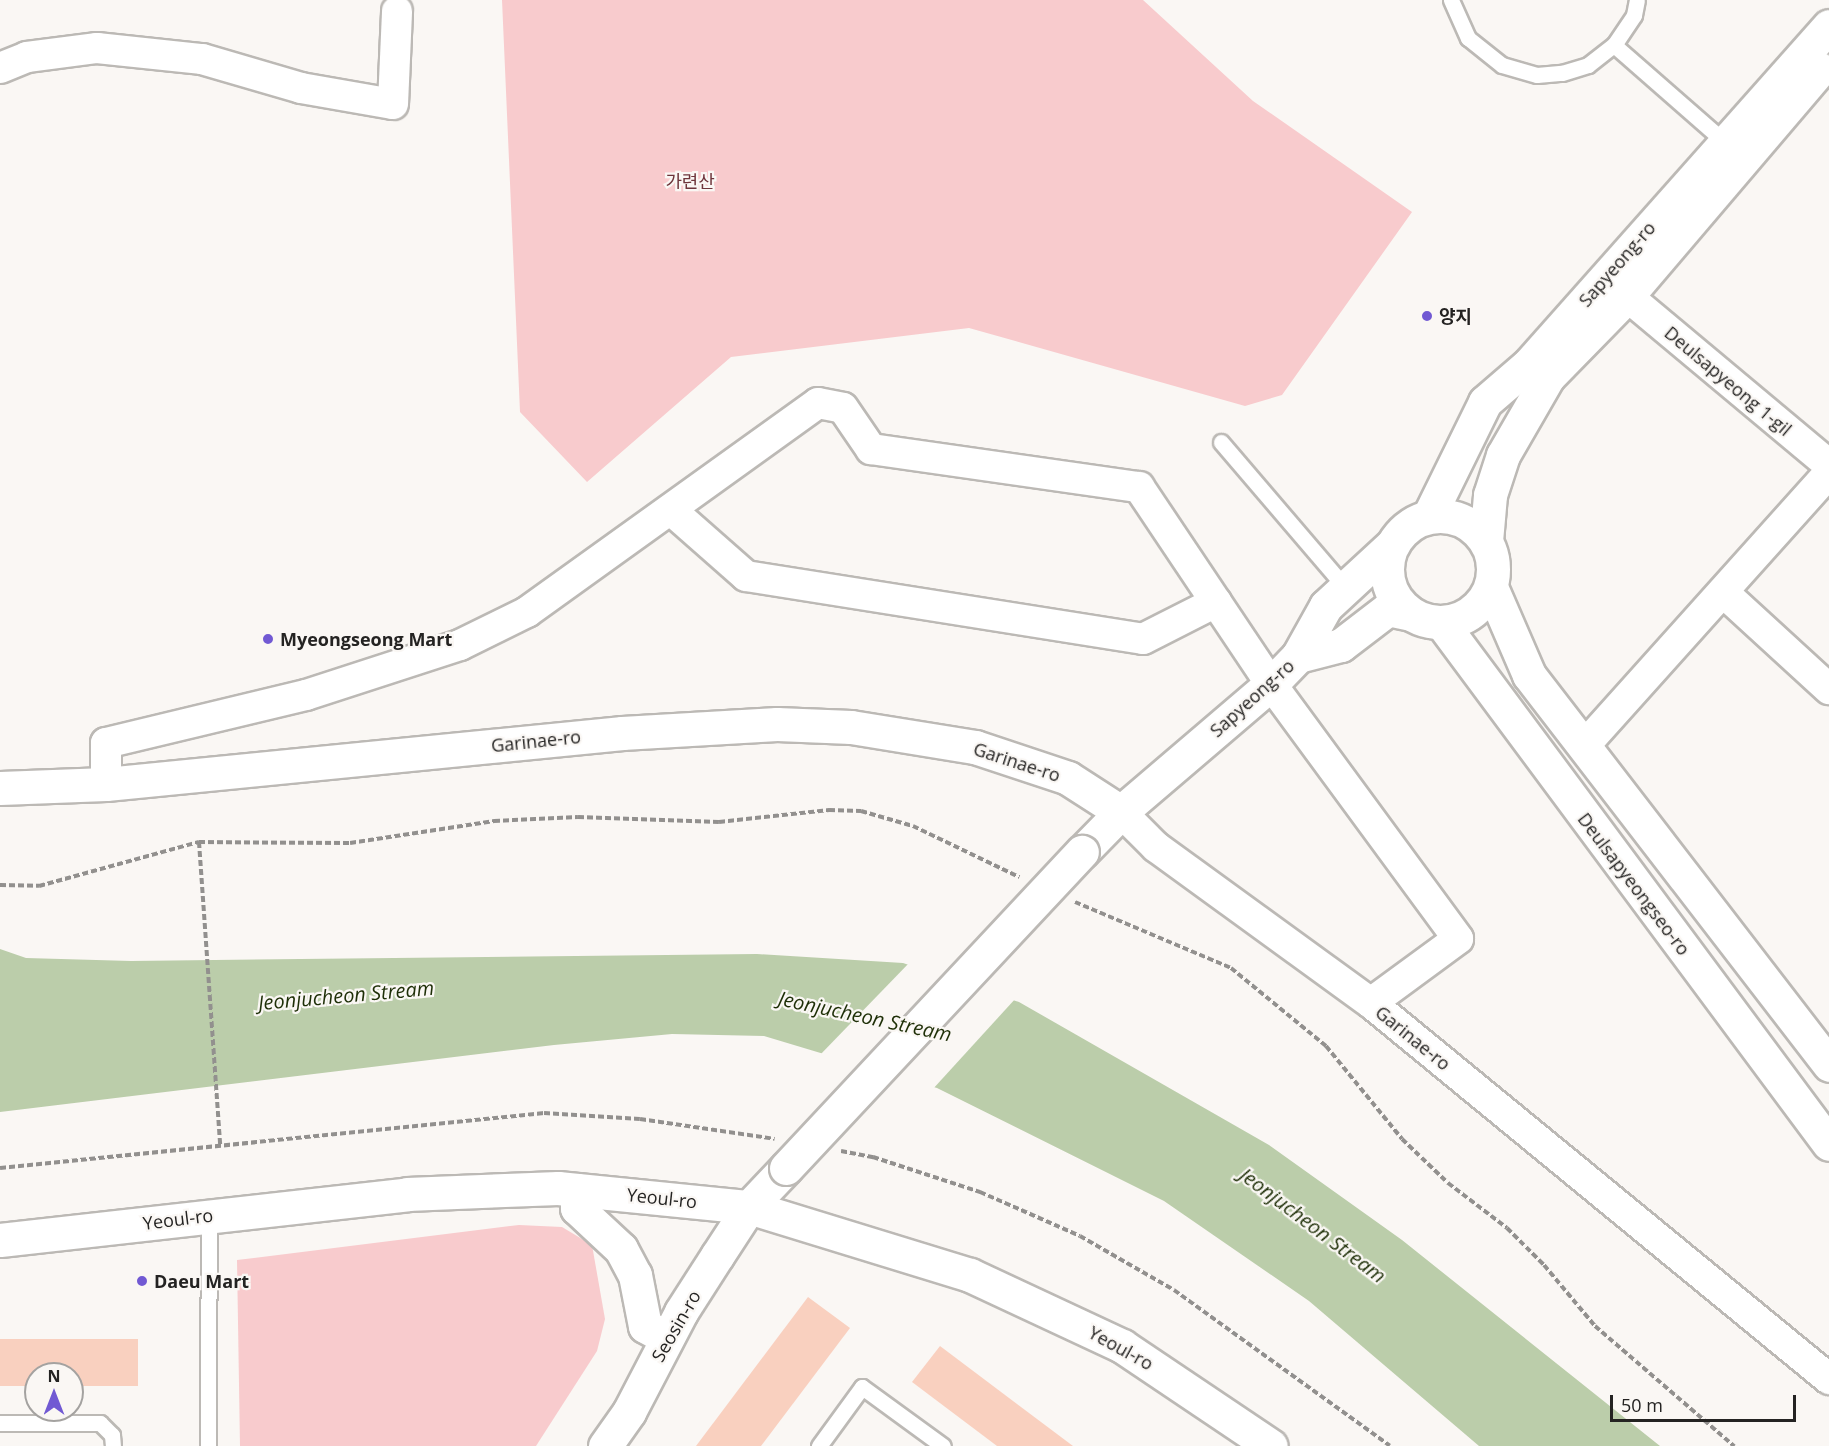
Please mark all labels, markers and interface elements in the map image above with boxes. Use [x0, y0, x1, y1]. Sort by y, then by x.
park label: 가련산 [665, 170, 715, 192]
street label: Sapyeong-ro [1574, 217, 1660, 311]
place label: 양지 [1439, 305, 1472, 327]
marker: 양지 [1420, 309, 1434, 323]
street label: Deulsapyeong 1-gil [1660, 322, 1796, 440]
place label: Myeongseong Mart [280, 628, 452, 650]
marker: Myeongseong Mart [261, 632, 275, 646]
street label: Sapyeong-ro [1206, 655, 1298, 741]
street label: Garinae-ro [490, 726, 582, 756]
street label: Garinae-ro [971, 738, 1063, 786]
street label: Deulsapyeongseo-ro [1573, 809, 1695, 959]
water label: Jeonjucheon Stream [257, 975, 435, 1015]
water label: Jeonjucheon Stream [776, 986, 954, 1046]
street label: Garinae-ro [1371, 1001, 1455, 1075]
water label: Jeonjucheon Stream [1235, 1162, 1391, 1288]
street label: Yeoul-ro [626, 1184, 698, 1212]
street label: Yeoul-ro [142, 1204, 214, 1234]
place label: Daeu Mart [154, 1270, 249, 1292]
marker: Daeu Mart [135, 1274, 149, 1288]
street label: Seosin-ro [647, 1286, 705, 1366]
street label: Yeoul-ro [1085, 1321, 1157, 1375]
north arrow [24, 1362, 84, 1422]
text: N [47, 1365, 61, 1387]
scale bar [1613, 1383, 1799, 1421]
text: 50 m [1621, 1393, 1663, 1417]

